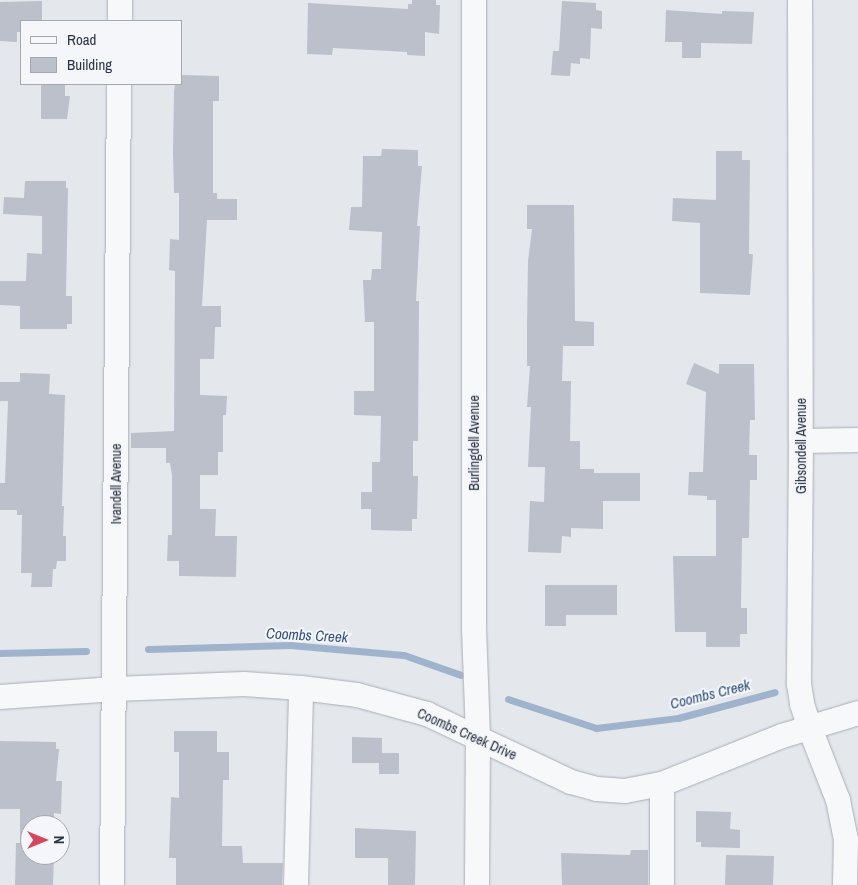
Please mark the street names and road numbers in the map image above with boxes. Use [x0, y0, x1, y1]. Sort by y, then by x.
street label: Burlingdell Avenue [466, 395, 482, 491]
street label: Gibsondell Avenue [793, 398, 809, 494]
street label: Ivandell Avenue [108, 443, 124, 525]
street label: Coombs Creek Drive [415, 705, 519, 763]

